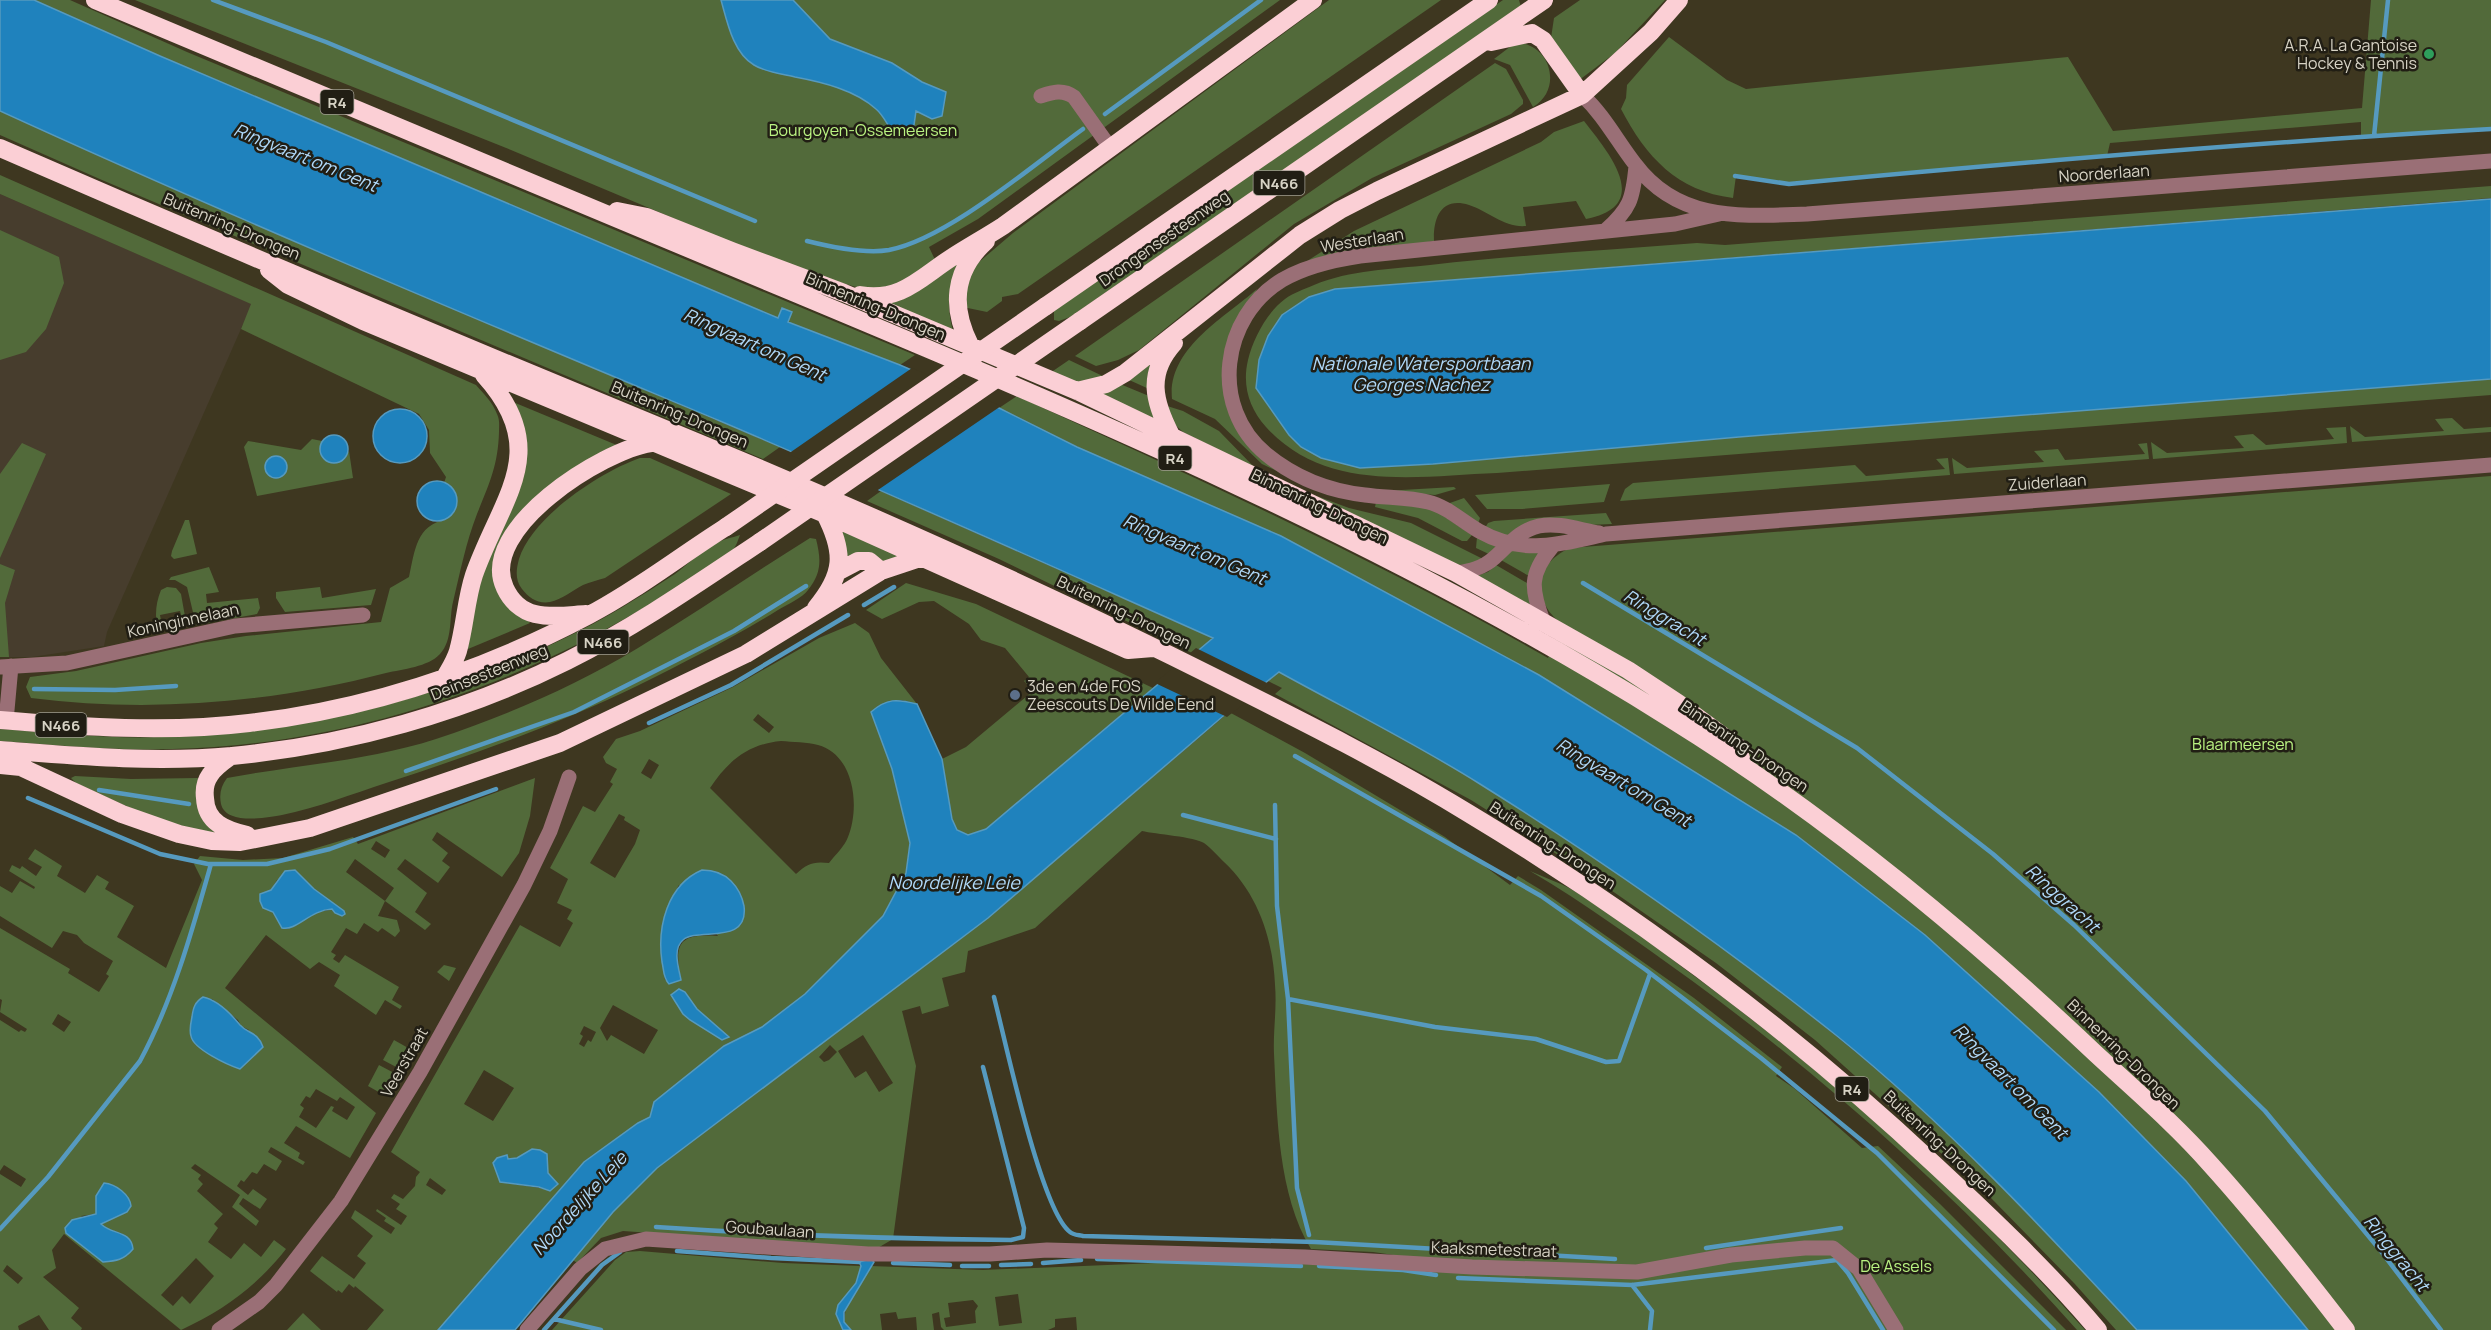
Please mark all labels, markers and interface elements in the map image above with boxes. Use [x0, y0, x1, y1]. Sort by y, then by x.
place label: A.R.A. La Gantoise Hockey & Tennis [2284, 34, 2417, 74]
marker: A.R.A. La Gantoise Hockey & Tennis [2422, 47, 2436, 61]
road number: R4 [320, 90, 354, 114]
water label: Ringvaart om Gent [231, 117, 383, 197]
park label: Bourgoyen-Ossemeersen [769, 119, 957, 141]
street label: Noorderlaan [2058, 159, 2150, 187]
road number: N466 [1254, 171, 1304, 195]
street label: Drongensesteenweg [1094, 185, 1234, 291]
street label: Buitenring-Drongen [160, 187, 304, 265]
street label: Westerlaan [1319, 223, 1405, 257]
street label: Binnenring-Drongen [803, 267, 949, 345]
water label: Ringvaart om Gent [680, 302, 831, 387]
water label: Nationale Watersportbaan Georges Nachez [1312, 351, 1532, 396]
street label: Buitenring-Drongen [608, 375, 752, 453]
road number: R4 [1158, 446, 1192, 470]
street label: Binnenring-Drongen [1248, 463, 1392, 549]
street label: Zuiderlaan [2007, 468, 2087, 496]
water label: Ringvaart om Gent [1120, 508, 1272, 591]
street label: Buitenring-Drongen [1053, 570, 1195, 654]
water label: Ringgracht [1620, 583, 1712, 652]
street label: Koninginnelaan [125, 597, 241, 643]
road number: N466 [578, 630, 628, 654]
street label: Deinsesteenweg [427, 639, 551, 705]
place label: 3de en 4de FOS Zeescouts De Wilde Eend [1027, 675, 1214, 715]
marker: 3de en 4de FOS Zeescouts De Wilde Eend [1008, 688, 1022, 702]
street label: Binnenring-Drongen [1677, 695, 1813, 797]
road number: N466 [36, 713, 86, 737]
water label: Ringvaart om Gent [1552, 732, 1697, 833]
park label: Blaarmeersen [2192, 733, 2294, 755]
street label: Buitenring-Drongen [1486, 796, 1620, 894]
water label: Ringgracht [2021, 858, 2106, 939]
water label: Noordelijke Leie [888, 870, 1021, 894]
street label: Binnenring-Drongen [2063, 994, 2185, 1114]
water label: Ringvaart om Gent [1948, 1018, 2075, 1145]
street label: Veerstraat [375, 1023, 433, 1101]
road number: R4 [1836, 1077, 1868, 1101]
street label: Buitenring-Drongen [1879, 1085, 2001, 1201]
water label: Noordelijke Leie [526, 1145, 633, 1260]
water label: Ringgracht [2359, 1210, 2436, 1298]
street label: Goubaulaan [725, 1215, 815, 1243]
street label: Kaaksmetestraat [1431, 1236, 1557, 1262]
park label: De Assels [1860, 1255, 1932, 1277]

